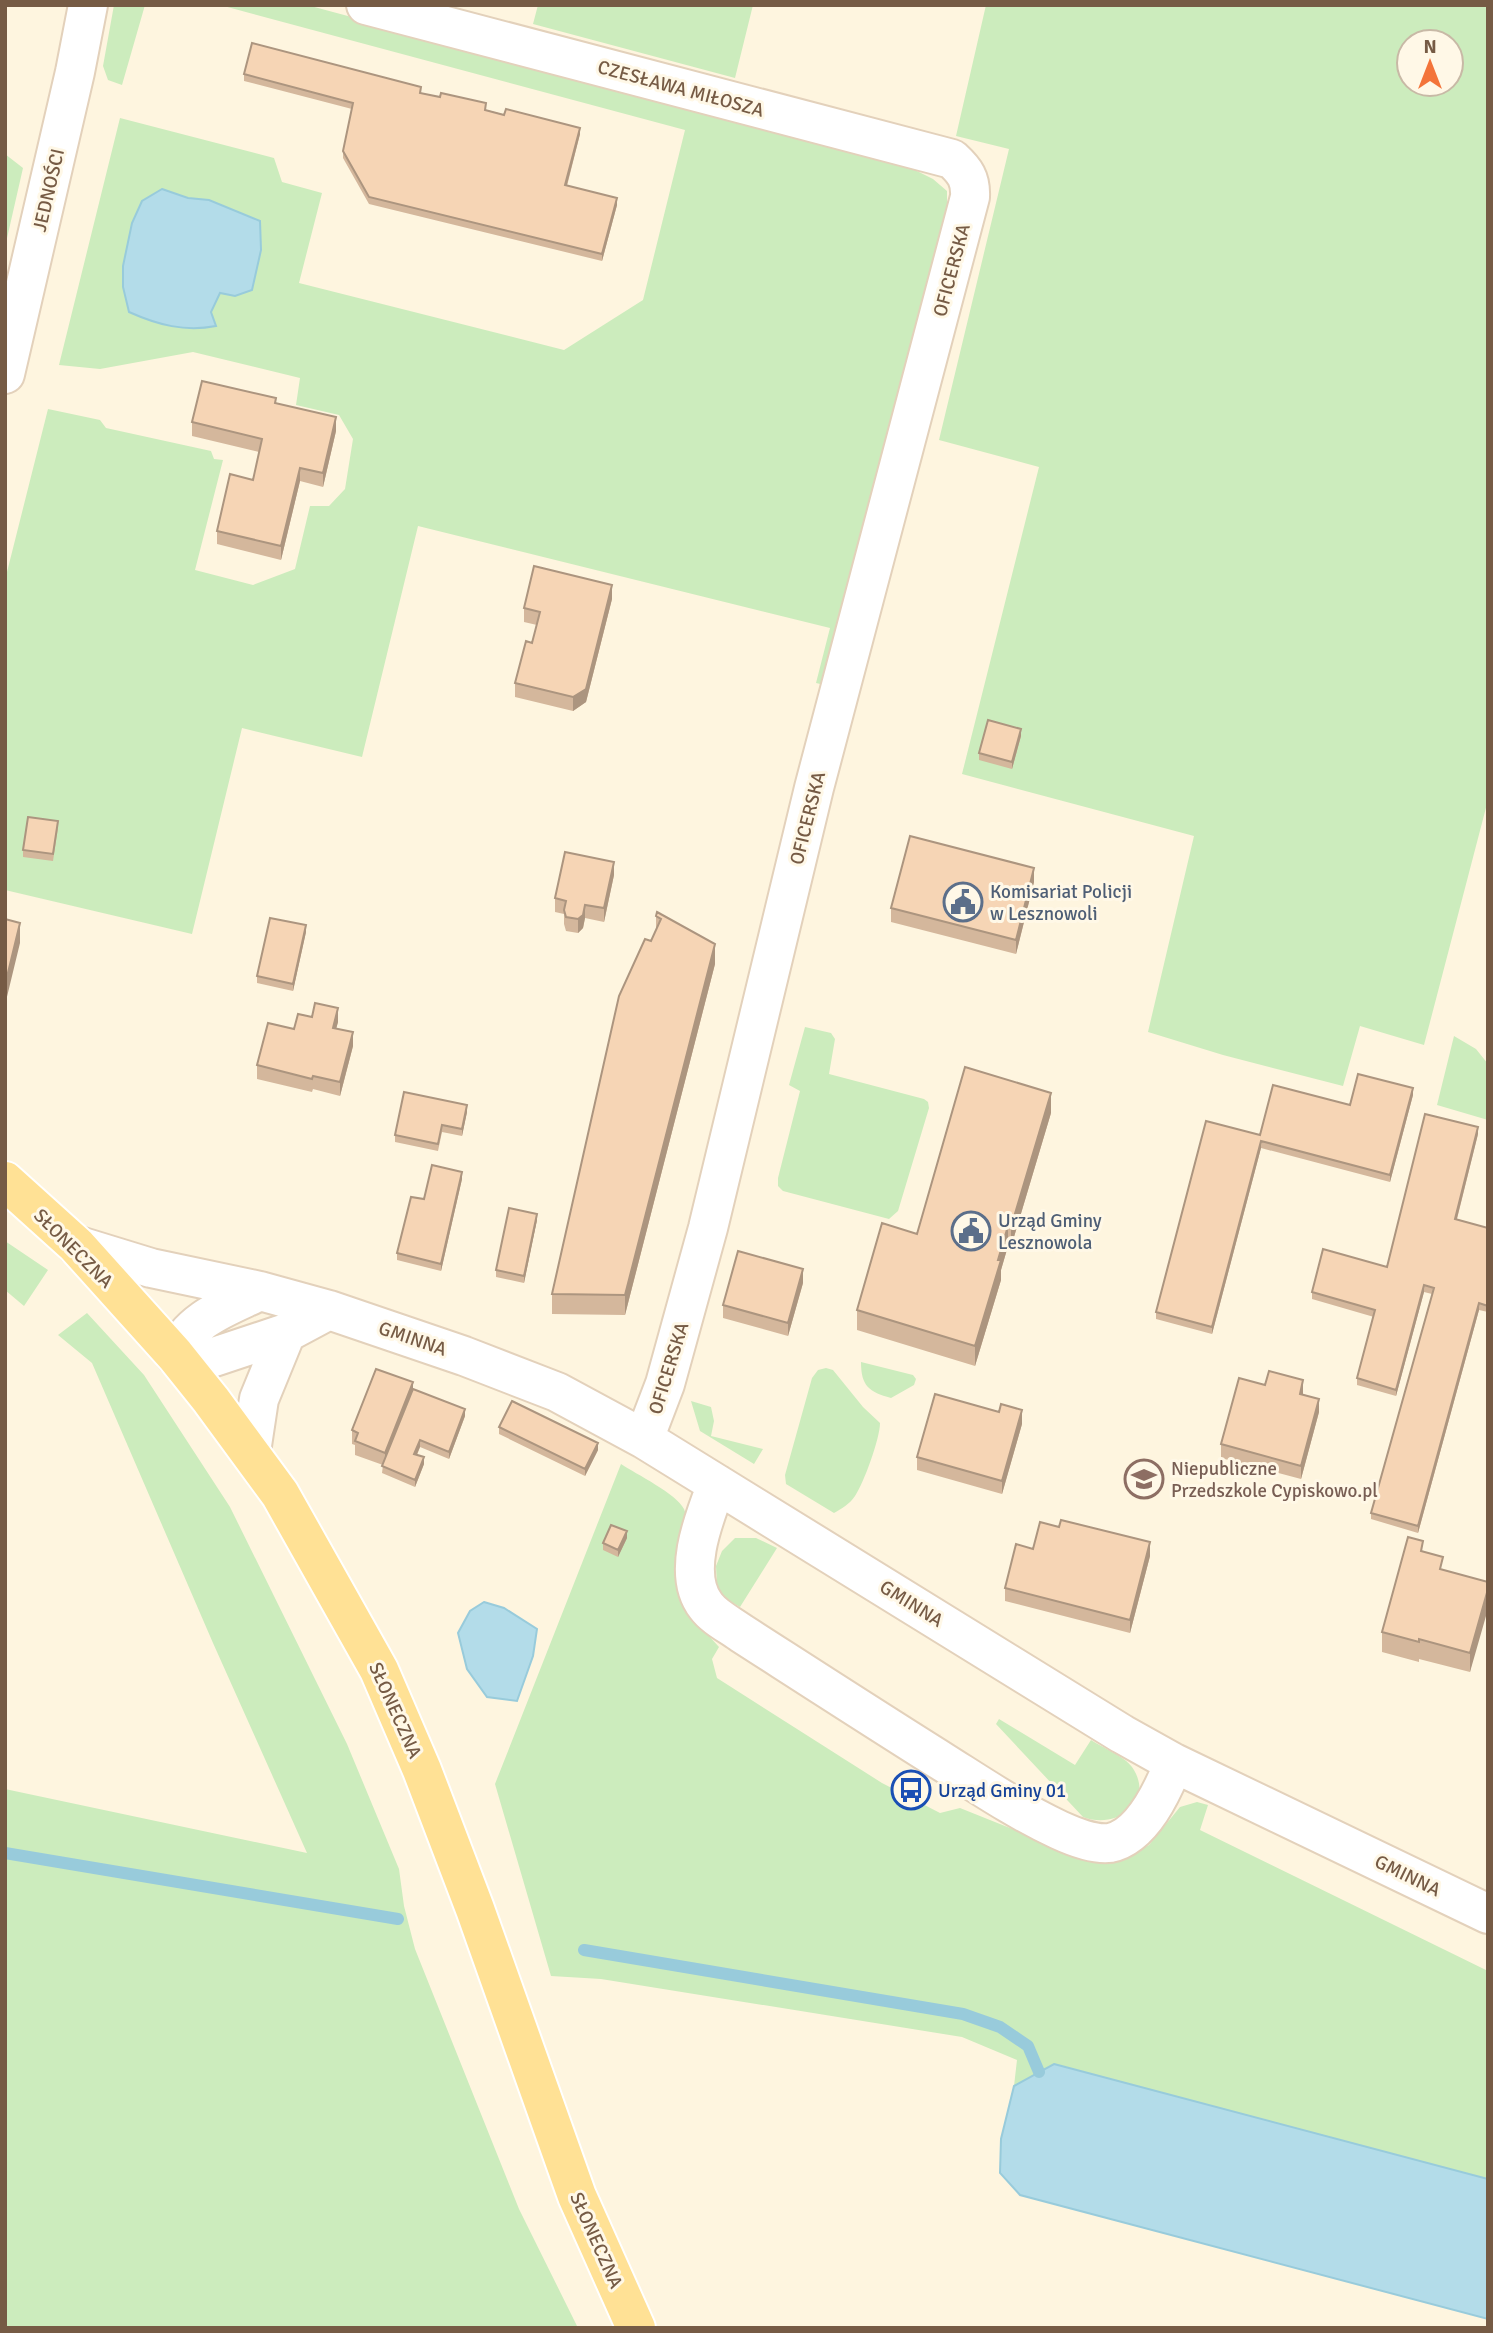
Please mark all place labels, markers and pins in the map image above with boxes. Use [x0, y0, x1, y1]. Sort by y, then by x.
place label: Komisariat Policji w Lesznowoli [990, 880, 1132, 926]
public building icon: Komisariat Policji w Lesznowoli [942, 881, 984, 923]
place label: Urząd Gminy Lesznowola [998, 1209, 1102, 1255]
public building icon: Urząd Gminy Lesznowola [950, 1210, 992, 1252]
place label: Niepubliczne Przedszkole Cypiskowo.pl [1171, 1457, 1378, 1503]
school or university icon: Niepubliczne Przedszkole Cypiskowo.pl [1123, 1458, 1165, 1500]
bus stop icon: Urząd Gminy 01 [890, 1769, 932, 1811]
place label: Urząd Gminy 01 [938, 1779, 1066, 1803]

